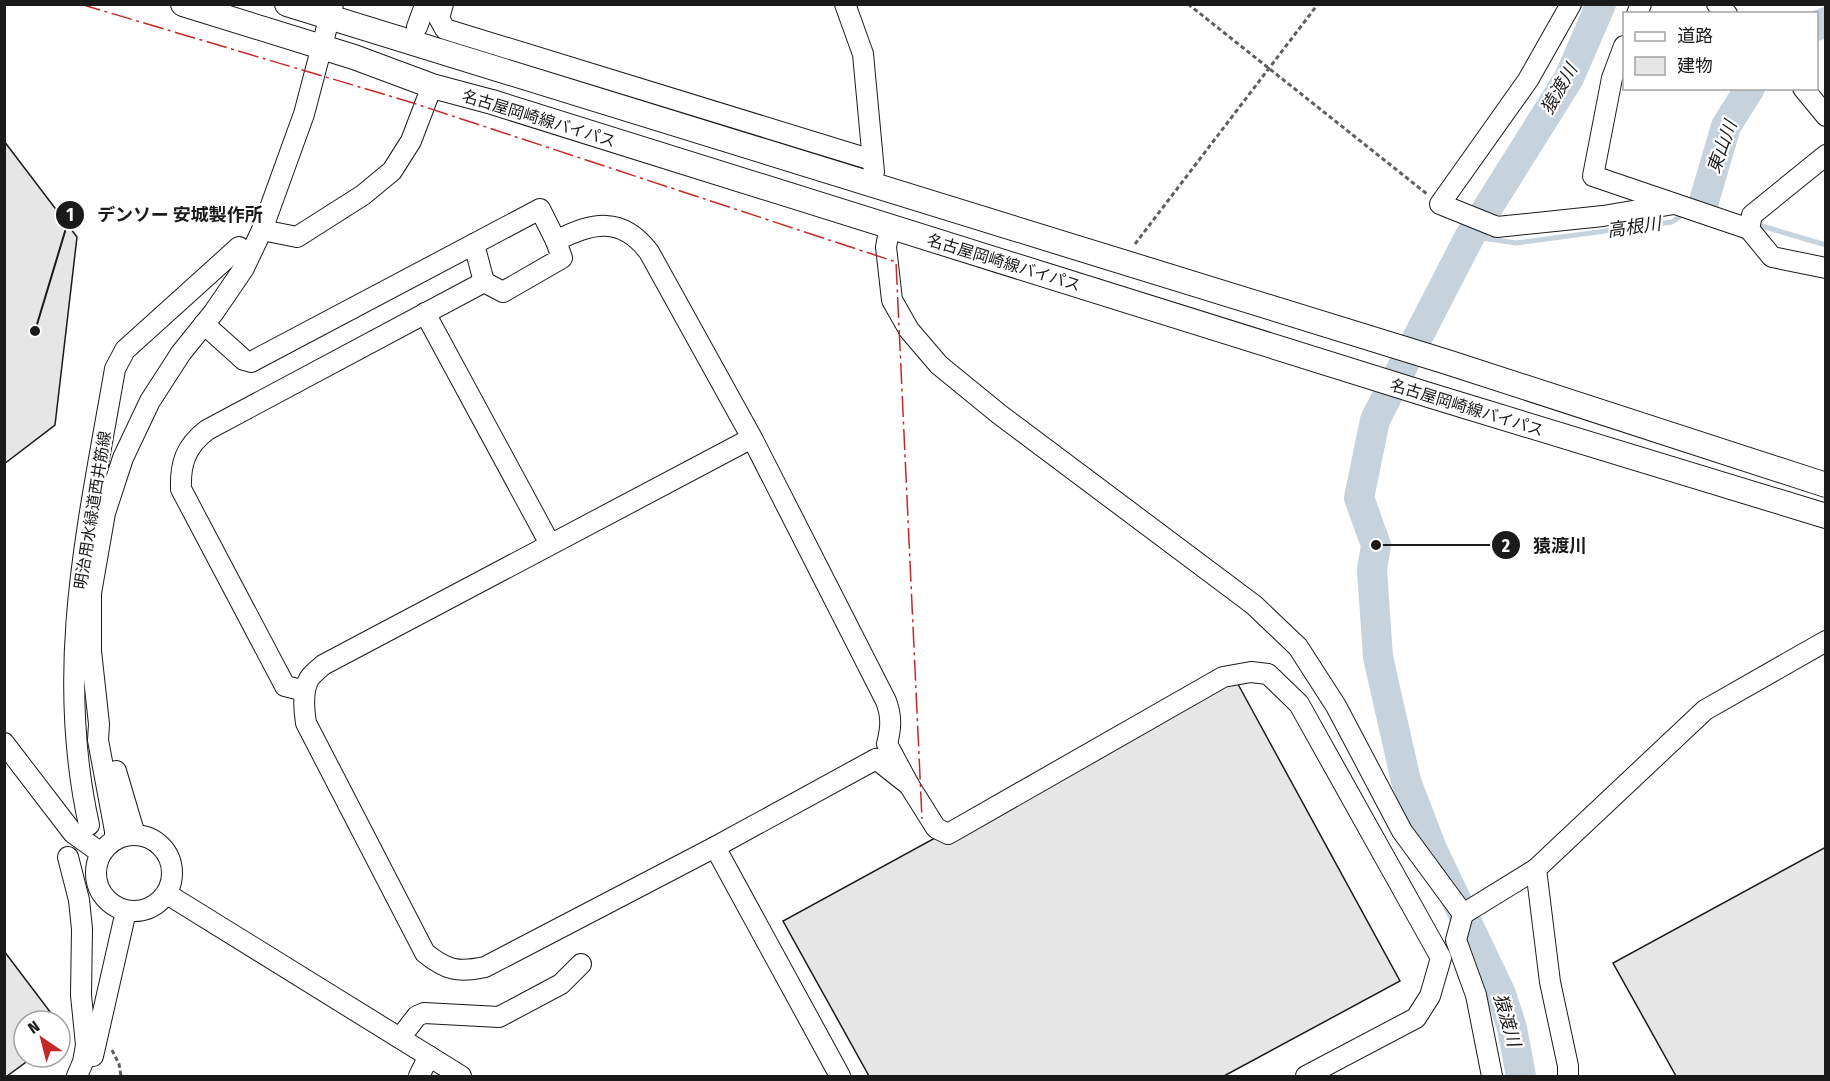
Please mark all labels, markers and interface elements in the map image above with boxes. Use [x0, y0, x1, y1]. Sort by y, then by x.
legend [1623, 12, 1818, 90]
text: 道路 [1677, 25, 1713, 47]
text: 建物 [1677, 55, 1713, 77]
water label: 猿渡川 [1536, 58, 1583, 118]
street label: 名古屋岡崎線バイパス [460, 86, 618, 151]
water label: 東山川 [1702, 116, 1742, 176]
callout: デンソー 安城製作所 [55, 197, 274, 233]
text: 1 [66, 204, 74, 226]
text: デンソー 安城製作所 [97, 204, 263, 226]
water label: 高根川 [1606, 212, 1664, 242]
street label: 名古屋岡崎線バイパス [925, 230, 1083, 295]
street label: 名古屋岡崎線バイパス [1388, 375, 1546, 440]
street label: 明治用水緑道西井筋線 [71, 430, 114, 591]
callout: 猿渡川 [1491, 527, 1599, 563]
text: 2 [1501, 535, 1510, 557]
text: 猿渡川 [1533, 535, 1587, 557]
water label: 猿渡川 [1489, 991, 1526, 1051]
north arrow [12, 1009, 72, 1069]
text: N [24, 1017, 43, 1038]

